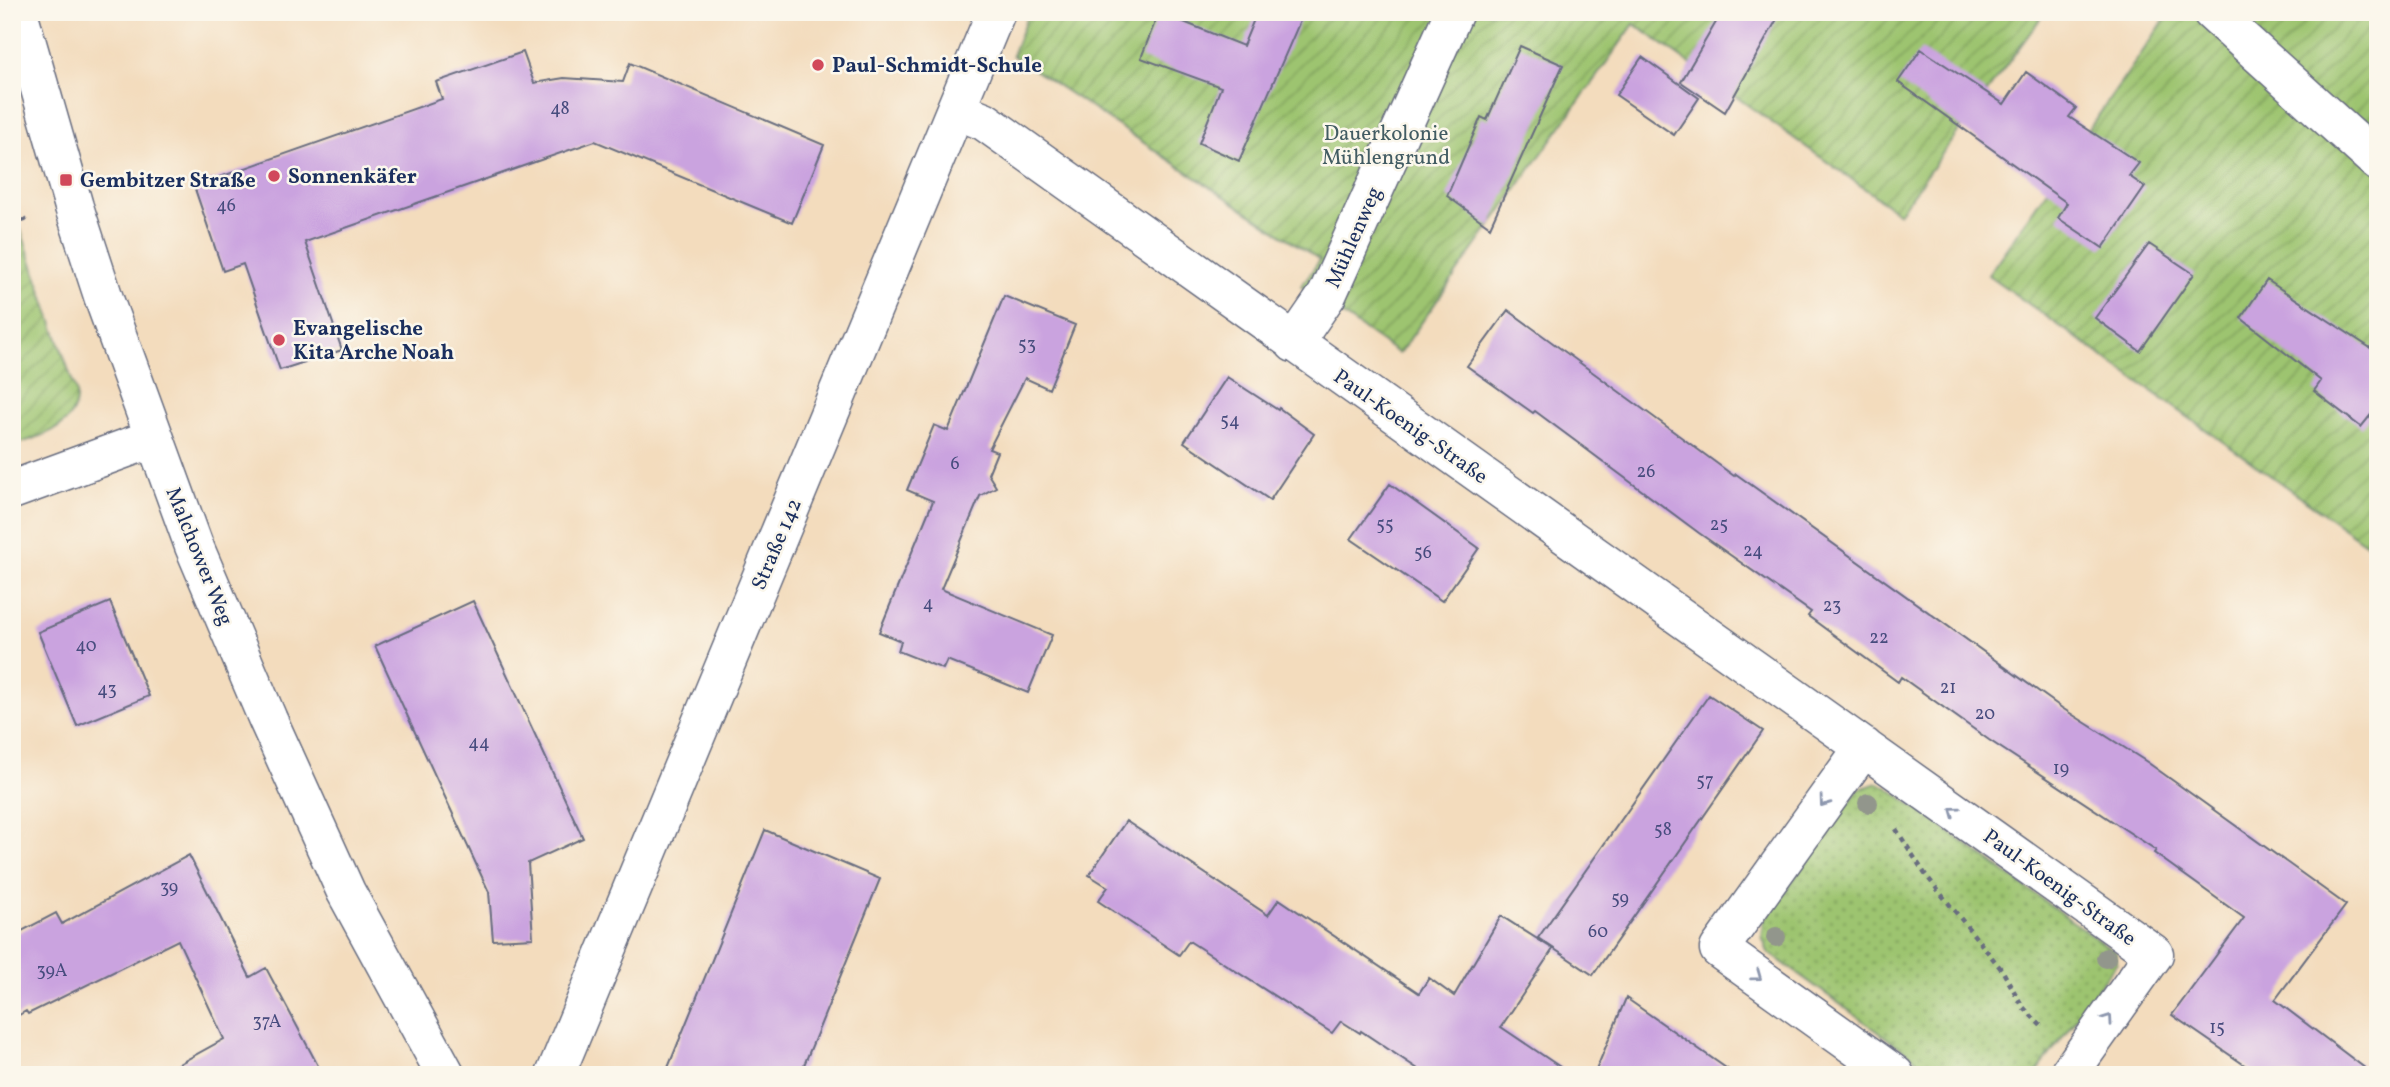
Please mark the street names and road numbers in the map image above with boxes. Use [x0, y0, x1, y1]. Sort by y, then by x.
street label: Mühlenweg [1319, 182, 1390, 293]
street label: Paul-Koenig-Straße [1327, 363, 1493, 491]
street label: Malchower Weg [158, 483, 240, 630]
street label: Straße 142 [745, 494, 810, 595]
street label: Paul-Koenig-Straße [1977, 823, 2142, 954]

